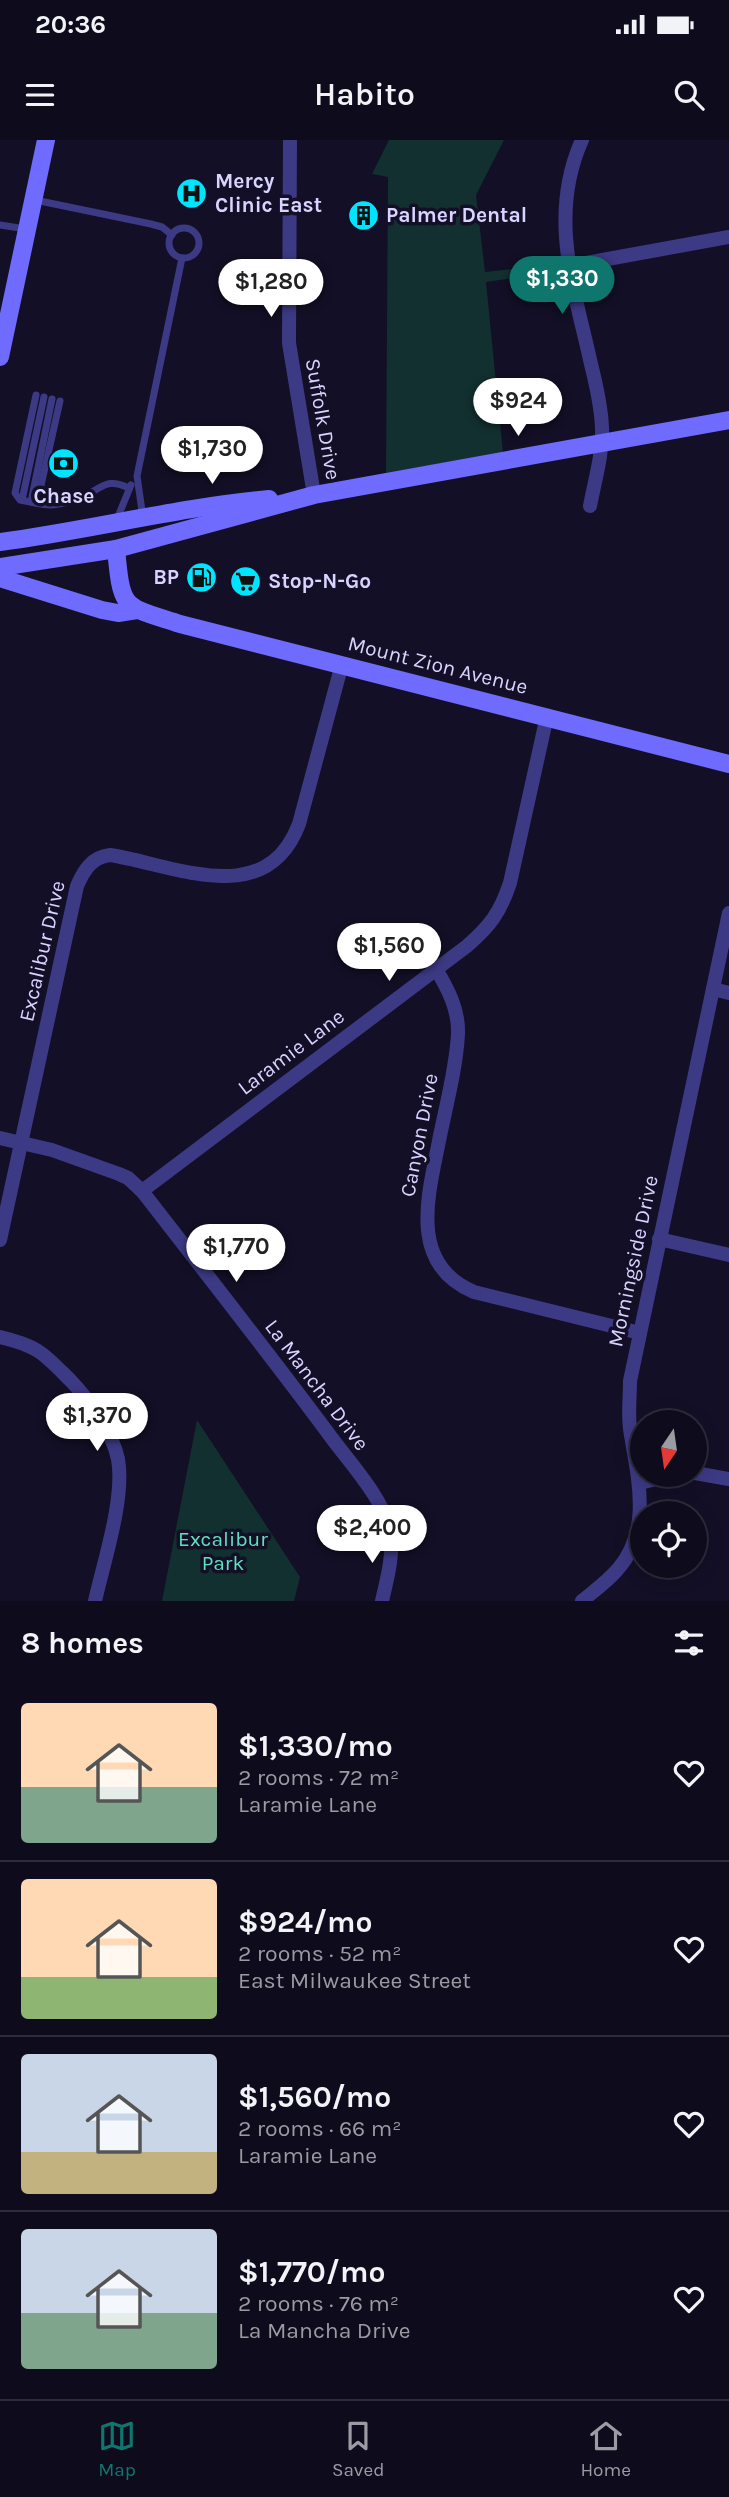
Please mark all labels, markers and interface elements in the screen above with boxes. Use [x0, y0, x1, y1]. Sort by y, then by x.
text: 20:36 [35, 9, 106, 40]
icon: menu [21, 76, 59, 114]
text: Habito [314, 76, 415, 113]
icon: search [670, 76, 708, 114]
place label: Mercy Clinic East [215, 169, 322, 217]
hospital icon: Mercy Clinic East [175, 176, 209, 210]
building icon: Palmer Dental [346, 198, 380, 232]
place label: Palmer Dental [386, 203, 527, 227]
pin: $1,330 [505, 256, 619, 316]
pin: $1,280 [214, 260, 328, 319]
text: $1,330 [525, 265, 599, 292]
text: $1,280 [234, 268, 308, 295]
street label: Suffolk Drive [301, 356, 345, 482]
pin: $924 [477, 378, 559, 438]
text: $924 [489, 387, 547, 414]
pin: $1,730 [155, 426, 269, 486]
text: $1,730 [177, 435, 247, 462]
bank icon: Chase [47, 447, 81, 481]
place label: Chase [34, 484, 94, 508]
fuel station icon: BP [185, 560, 219, 594]
supermarket icon: Stop-N-Go [228, 564, 262, 598]
place label: BP [153, 565, 179, 589]
place label: Stop-N-Go [268, 569, 371, 593]
street label: Mount Zion Avenue [346, 631, 530, 699]
street label: Excalibur Drive [14, 878, 70, 1024]
pin: $1,560 [332, 924, 446, 983]
text: $1,560 [353, 932, 425, 959]
street label: Laramie Lane [233, 1004, 349, 1100]
street label: Canyon Drive [395, 1071, 443, 1199]
street label: Morningside Drive [603, 1173, 663, 1349]
pin: $1,770 [179, 1224, 293, 1284]
text: $1,770 [202, 1233, 270, 1260]
street label: La Mancha Drive [260, 1315, 374, 1455]
pin: $1,370 [40, 1394, 154, 1453]
text: $1,370 [62, 1402, 132, 1429]
north arrow [630, 1410, 707, 1488]
map controls [630, 1410, 707, 1578]
button: locate [630, 1501, 707, 1578]
pin: $2,400 [315, 1506, 429, 1565]
text: $2,400 [333, 1514, 411, 1541]
park label: Excalibur Park [178, 1527, 268, 1575]
icon: filters [670, 1624, 708, 1662]
text: 8 homes [21, 1625, 144, 1661]
text: $1,330/mo [238, 1728, 393, 1764]
icon: home [77, 1731, 161, 1815]
icon: heart [670, 1754, 708, 1792]
text: 2 rooms · 72 m² [238, 1764, 399, 1791]
text: Laramie Lane [238, 1791, 377, 1818]
text: $924/mo [238, 1904, 373, 1940]
icon: home [77, 1907, 161, 1991]
icon: heart [670, 1930, 708, 1968]
text: 2 rooms · 52 m² [238, 1940, 401, 1967]
text: East Milwaukee Street [238, 1967, 471, 1994]
text: $1,560/mo [238, 2079, 391, 2115]
icon: home [77, 2082, 161, 2166]
icon: heart [670, 2105, 708, 2143]
text: 2 rooms · 66 m² [238, 2115, 401, 2142]
text: Laramie Lane [238, 2142, 377, 2169]
text: $1,770/mo [238, 2254, 385, 2290]
icon: home [77, 2257, 161, 2341]
icon: heart [670, 2280, 708, 2318]
text: 2 rooms · 76 m² [238, 2290, 399, 2317]
text: La Mancha Drive [238, 2317, 411, 2344]
tab: Map [98, 2417, 136, 2481]
tab: Saved [332, 2417, 384, 2481]
tab: Home [580, 2417, 631, 2481]

